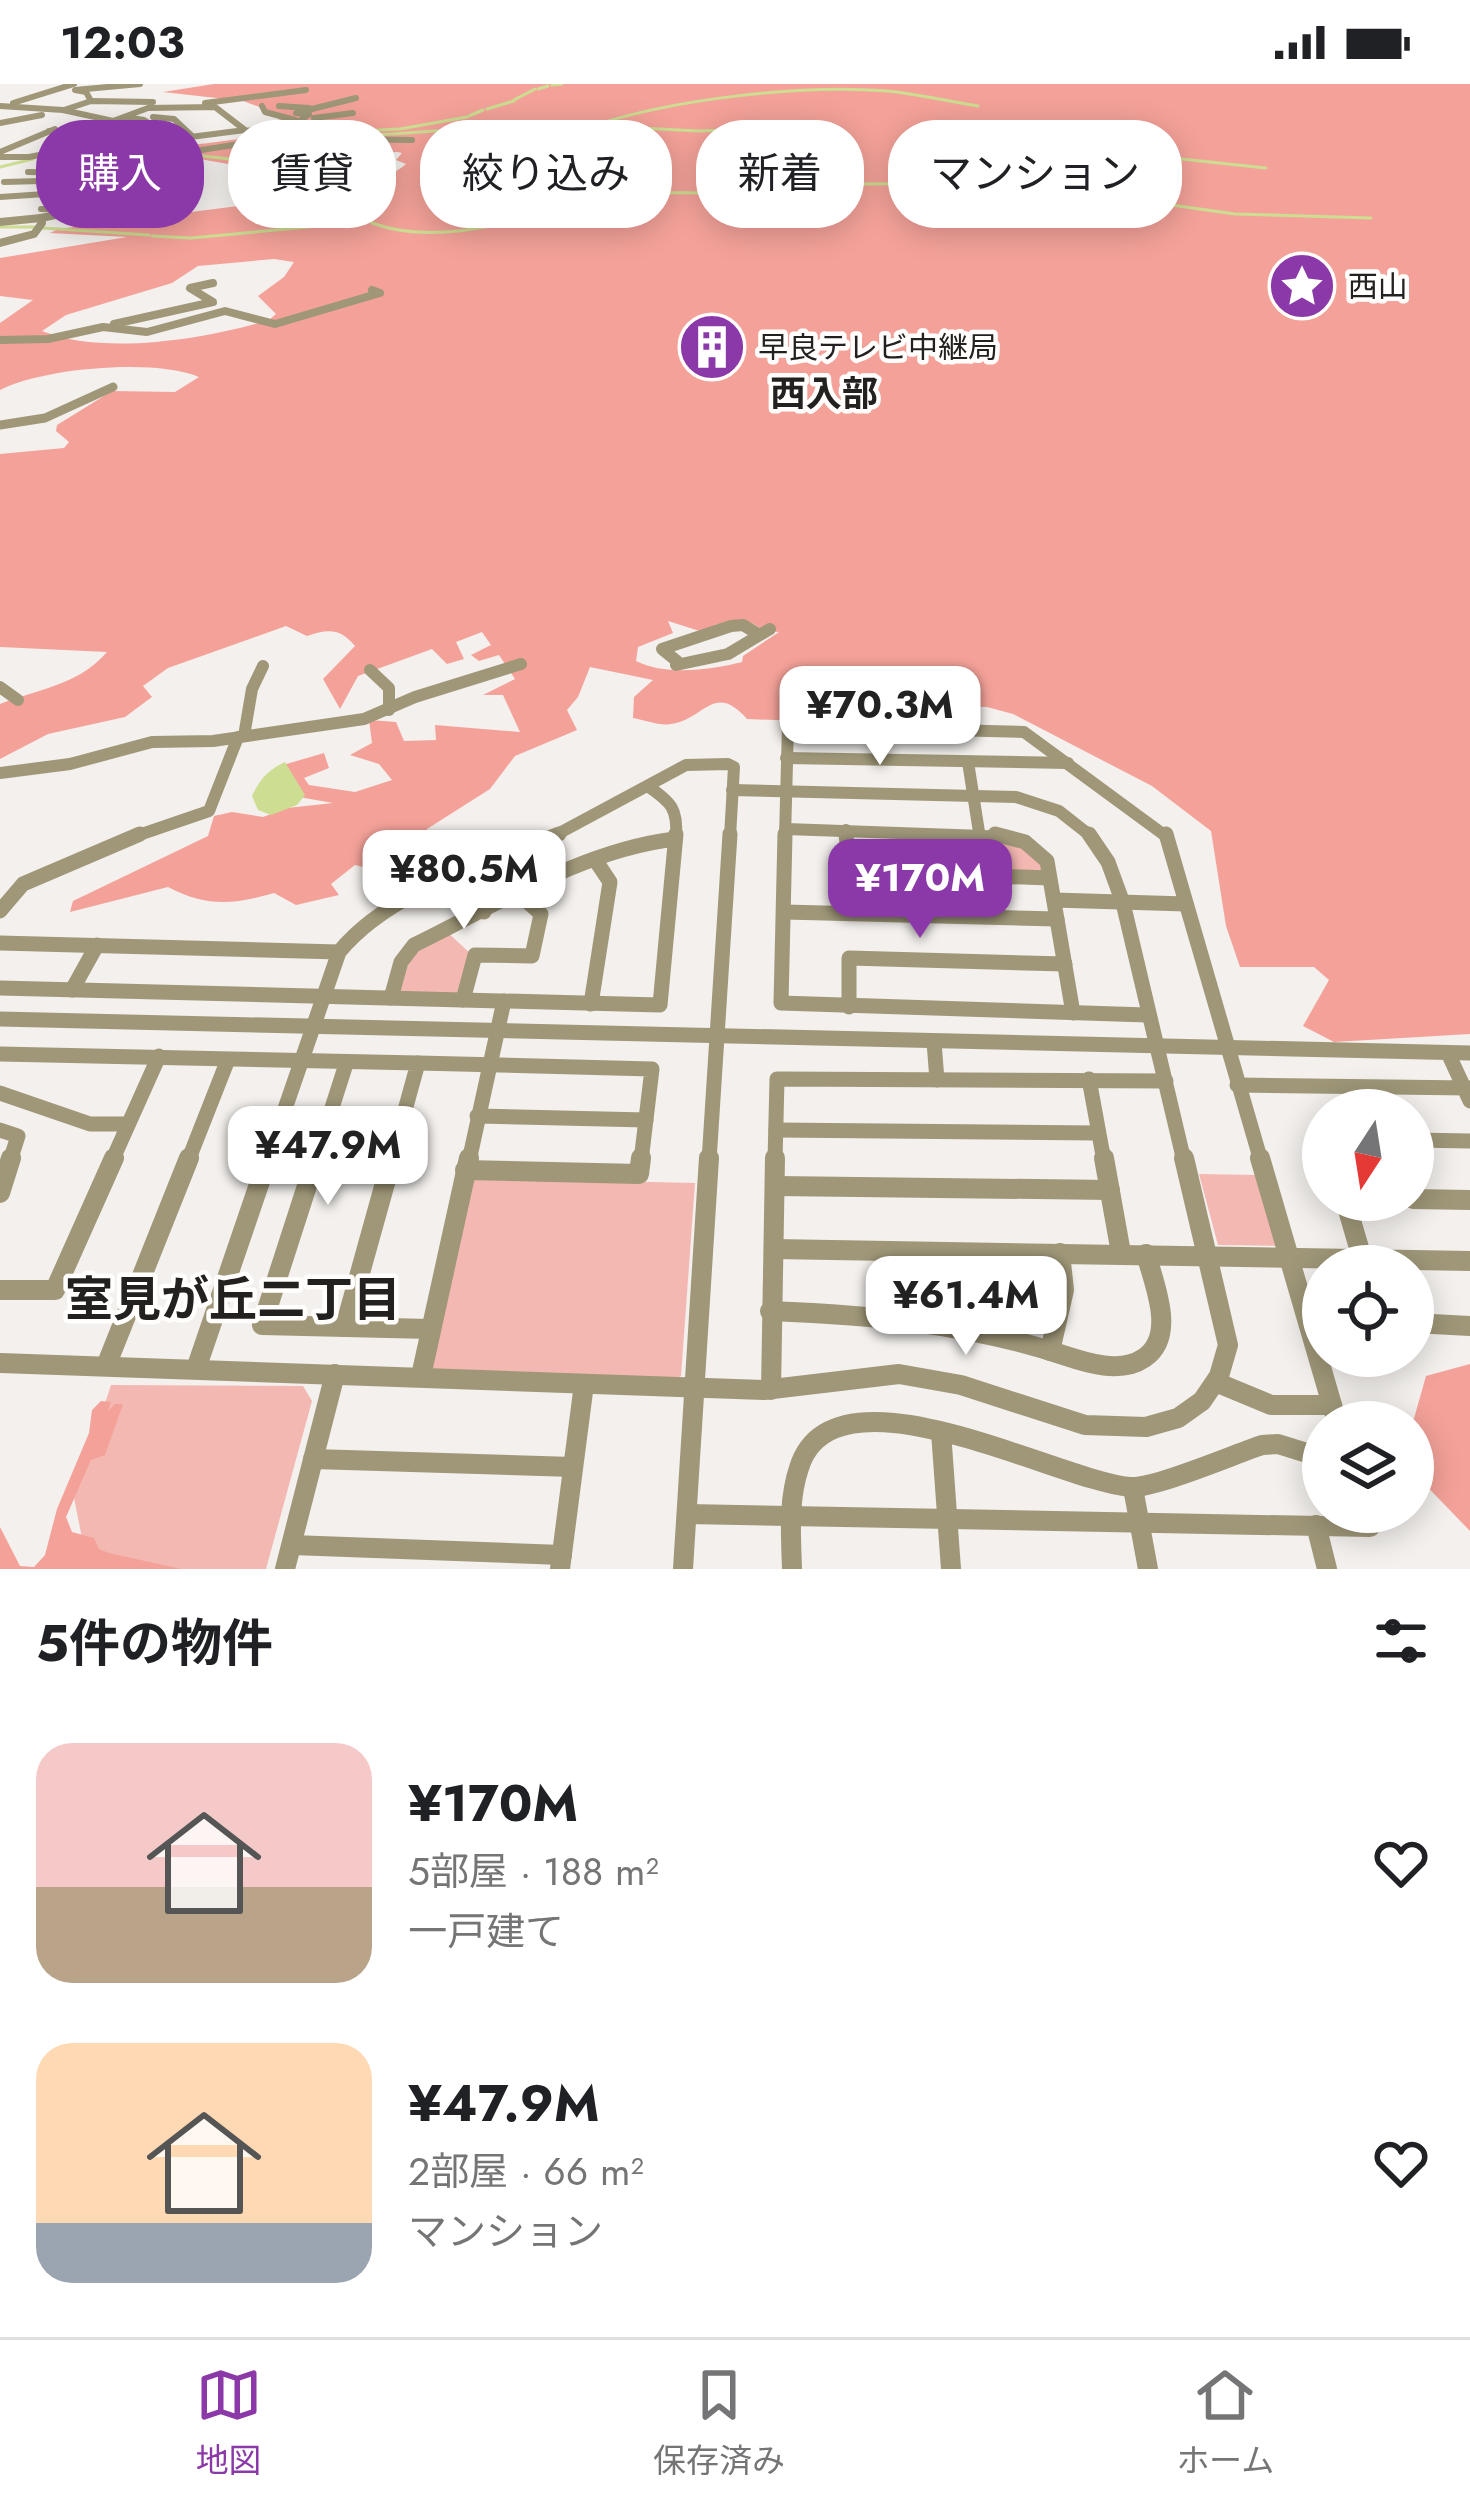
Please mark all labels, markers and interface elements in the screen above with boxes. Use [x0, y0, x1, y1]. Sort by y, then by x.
text: 12:03 [60, 10, 185, 75]
chip: 購入 [36, 120, 204, 228]
chip: 賃貸 [228, 120, 396, 228]
chip: 絞り込み [420, 120, 672, 228]
chip: 新着 [696, 120, 864, 228]
chip: マンション [888, 120, 1182, 228]
place icon: 西山 [1267, 251, 1337, 321]
place label: 西山 [1348, 265, 1408, 308]
building icon: 早良テレビ中継局 [677, 312, 747, 382]
place label: 早良テレビ中継局 [758, 326, 998, 369]
district label: 西入部 [770, 367, 878, 419]
pin: ¥70.3M [782, 666, 978, 768]
text: ¥70.3M [807, 676, 953, 733]
pin: ¥80.5M [366, 830, 562, 932]
pin: ¥170M [836, 839, 1004, 941]
text: ¥80.5M [390, 840, 538, 897]
text: ¥170M [855, 849, 985, 906]
north arrow [1302, 1089, 1434, 1221]
map controls [1302, 1089, 1434, 1533]
pin: ¥47.9M [230, 1106, 426, 1208]
text: ¥47.9M [255, 1116, 401, 1173]
button: locate [1302, 1245, 1434, 1377]
pin: ¥61.4M [868, 1256, 1064, 1358]
district label: 室見が丘二丁目 [65, 1265, 401, 1334]
text: ¥61.4M [893, 1266, 1039, 1323]
button: layers [1302, 1401, 1434, 1533]
text: 5件の物件 [36, 1606, 273, 1680]
icon: filters [1368, 1608, 1434, 1674]
text: ¥170M [408, 1766, 578, 1840]
icon: home [132, 1791, 276, 1935]
icon: heart [1368, 1830, 1434, 1896]
text: 5部屋 · 188 m² [408, 1843, 659, 1900]
text: 一戸建て [408, 1903, 564, 1960]
text: ¥47.9M [408, 2066, 599, 2140]
icon: home [132, 2091, 276, 2235]
icon: heart [1368, 2130, 1434, 2196]
text: 2部屋 · 66 m² [408, 2143, 644, 2200]
text: マンション [408, 2203, 603, 2260]
tab: 地図 [196, 2362, 262, 2484]
tab: 保存済み [653, 2362, 785, 2484]
tab: ホーム [1176, 2362, 1274, 2484]

